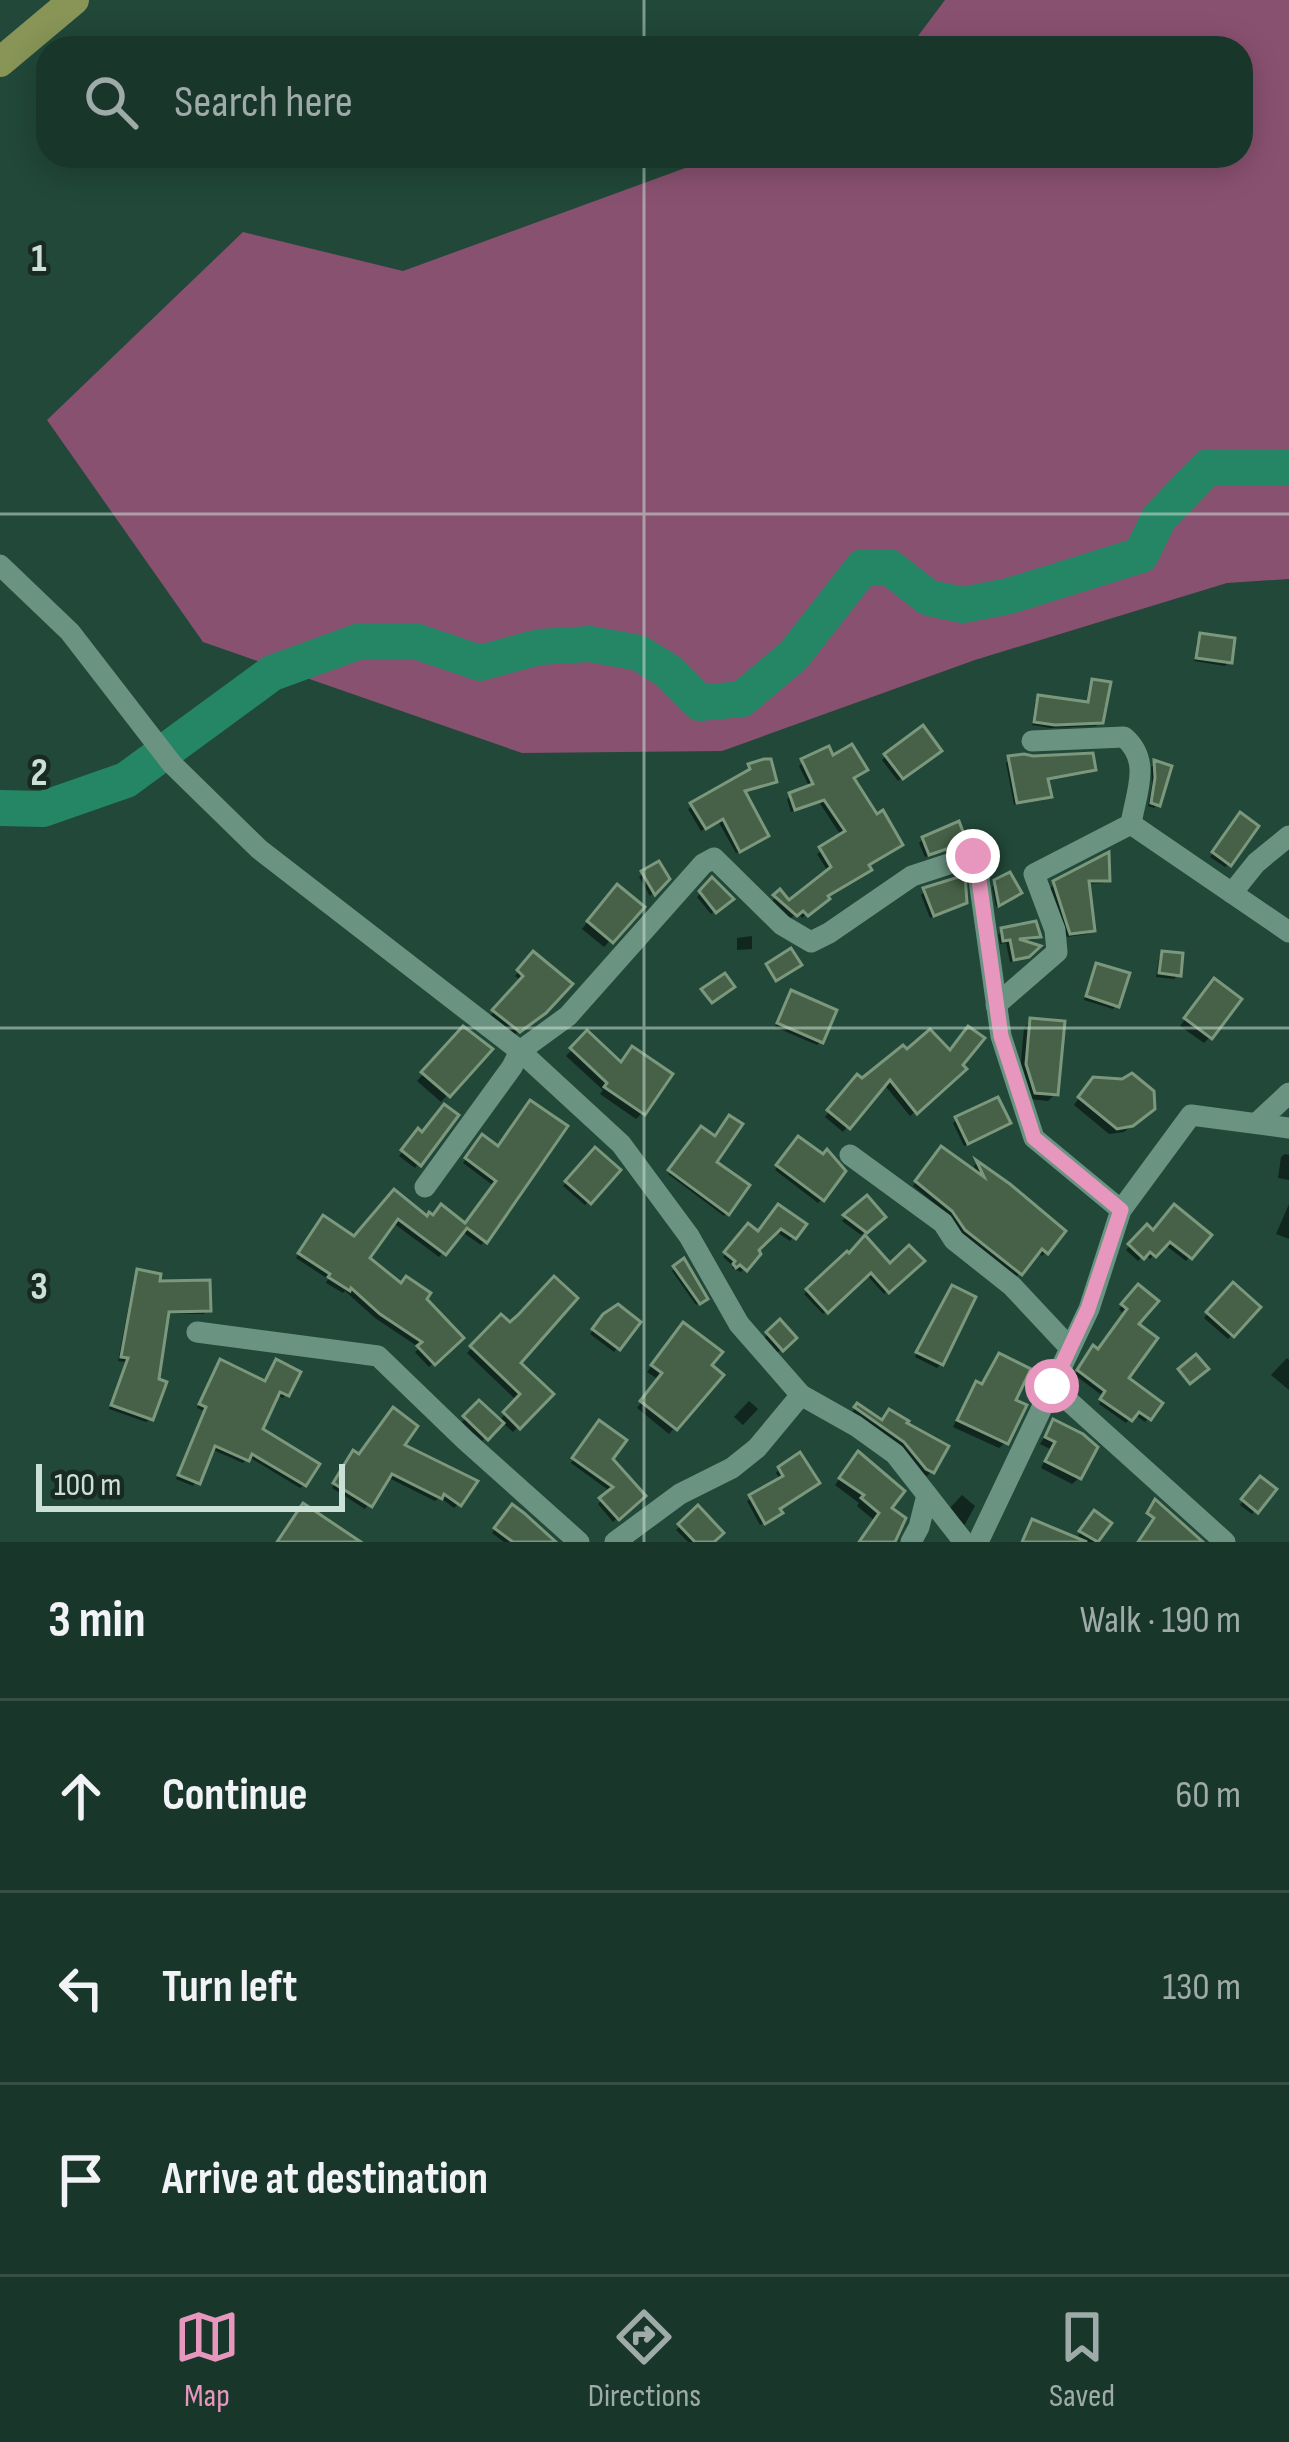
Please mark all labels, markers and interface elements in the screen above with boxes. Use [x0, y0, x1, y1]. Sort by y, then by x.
search box [36, 36, 1253, 168]
icon: search [78, 69, 144, 135]
text: Search here [174, 75, 353, 130]
text: 1 [31, 236, 47, 283]
text: 2 [30, 750, 48, 797]
route end [946, 829, 1000, 883]
text: 3 [30, 1264, 48, 1311]
route start [1025, 1359, 1079, 1413]
scale bar [36, 1458, 345, 1511]
text: 100 m [54, 1465, 121, 1505]
text: 3 min [48, 1590, 146, 1651]
text: Walk · 190 m [1080, 1597, 1241, 1644]
icon: ahead [48, 1763, 114, 1829]
text: Continue [162, 1768, 308, 1823]
text: 60 m [1175, 1772, 1241, 1819]
icon: left [48, 1955, 114, 2021]
text: Turn left [162, 1960, 297, 2015]
text: 130 m [1162, 1964, 1241, 2011]
icon: arrive [48, 2147, 114, 2213]
text: Arrive at destination [162, 2152, 488, 2207]
tab: Map [174, 2304, 240, 2416]
tab: Directions [588, 2304, 701, 2416]
tab: Saved [1049, 2304, 1115, 2416]

